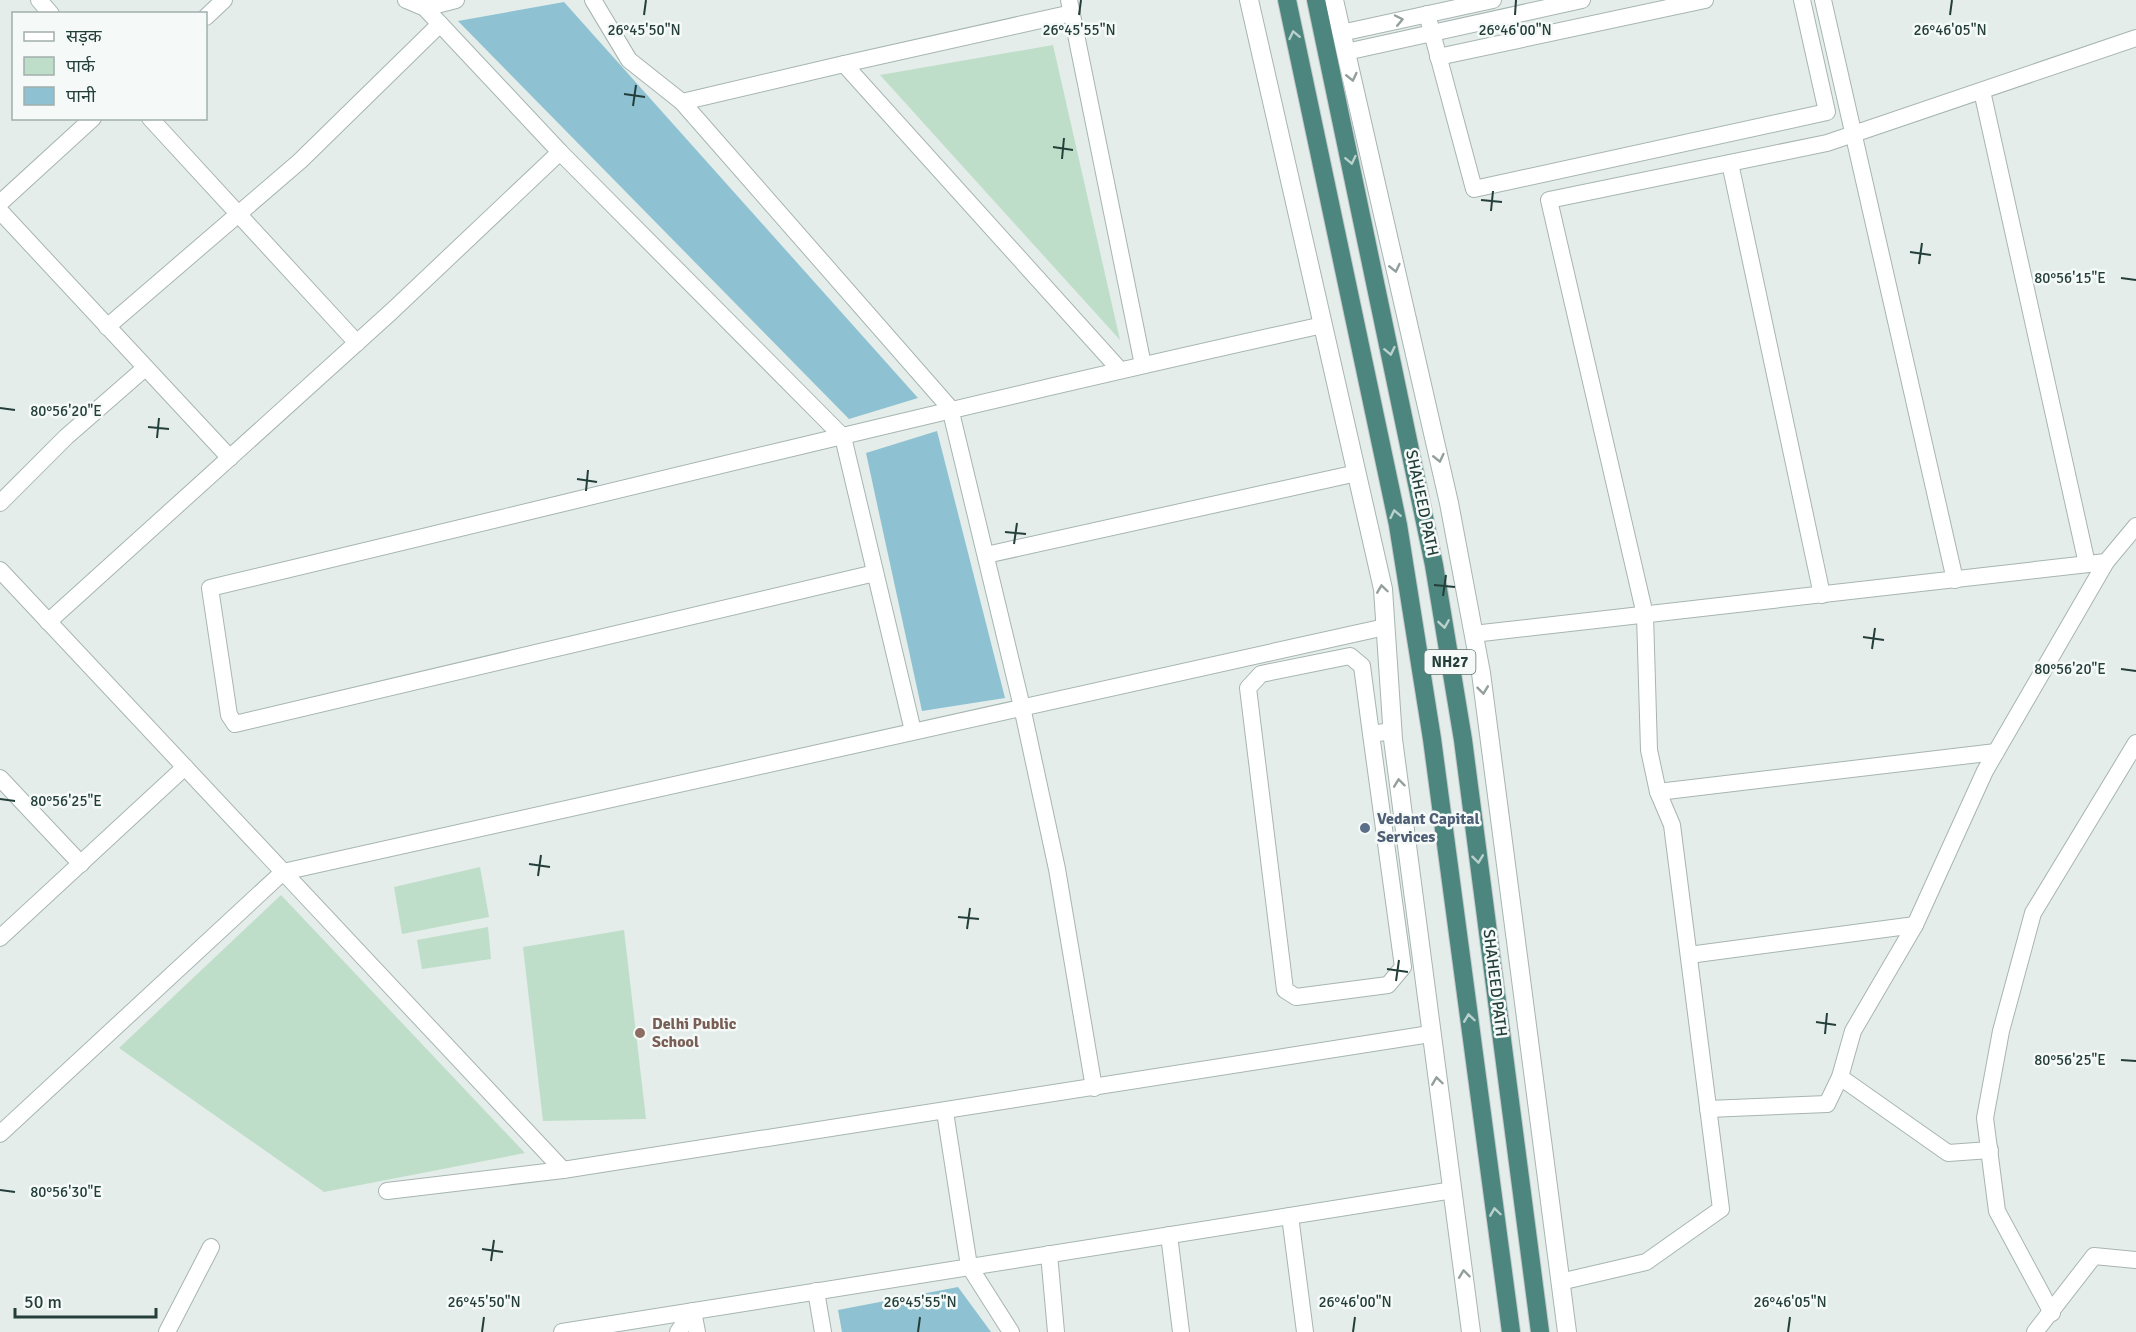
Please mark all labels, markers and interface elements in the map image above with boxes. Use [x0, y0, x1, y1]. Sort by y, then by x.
legend [12, 12, 207, 120]
one-way arrow [1393, 15, 1403, 28]
text: 26°45'50"N [607, 21, 681, 39]
text: 26°45'55"N [1042, 21, 1116, 39]
text: 26°46'00"N [1478, 21, 1552, 39]
text: 26°46'05"N [1913, 21, 1987, 39]
text: सड़क [66, 25, 103, 47]
one-way arrow [1288, 31, 1301, 41]
text: पार्क [66, 55, 96, 77]
one-way arrow [1344, 72, 1357, 82]
text: पानी [66, 85, 96, 107]
one-way arrow [1344, 154, 1357, 164]
one-way arrow [1388, 262, 1401, 272]
text: 80°56'15"E [2034, 269, 2106, 287]
one-way arrow [1383, 345, 1396, 355]
text: 80°56'20"E [30, 402, 102, 420]
street label: SHAHEED PATH [1401, 448, 1443, 558]
one-way arrow [1432, 452, 1445, 462]
one-way arrow [1389, 509, 1402, 519]
one-way arrow [1377, 584, 1389, 594]
one-way arrow [1437, 619, 1450, 629]
road number: NH27 [1424, 650, 1476, 674]
text: 80°56'20"E [2034, 660, 2106, 678]
one-way arrow [1476, 686, 1489, 695]
one-way arrow [1393, 779, 1405, 788]
text: 80°56'25"E [30, 792, 102, 810]
place label: Vedant Capital Services [1377, 809, 1479, 847]
marker: Vedant Capital Services [1358, 821, 1372, 835]
one-way arrow [1472, 854, 1484, 863]
street label: SHAHEED PATH [1479, 928, 1511, 1038]
place label: Delhi Public School [652, 1014, 737, 1052]
one-way arrow [1464, 1014, 1476, 1023]
marker: Delhi Public School [633, 1026, 647, 1040]
text: 80°56'25"E [2034, 1051, 2106, 1069]
one-way arrow [1432, 1076, 1444, 1085]
text: 80°56'30"E [30, 1183, 102, 1201]
one-way arrow [1489, 1207, 1502, 1216]
one-way arrow [1458, 1269, 1470, 1279]
scale bar [15, 1281, 156, 1319]
text: 50 m [24, 1291, 62, 1313]
text: 26°45'50"N [447, 1293, 521, 1311]
text: 26°45'55"N [883, 1293, 957, 1311]
text: 26°46'00"N [1318, 1293, 1392, 1311]
text: 26°46'05"N [1753, 1293, 1827, 1311]

